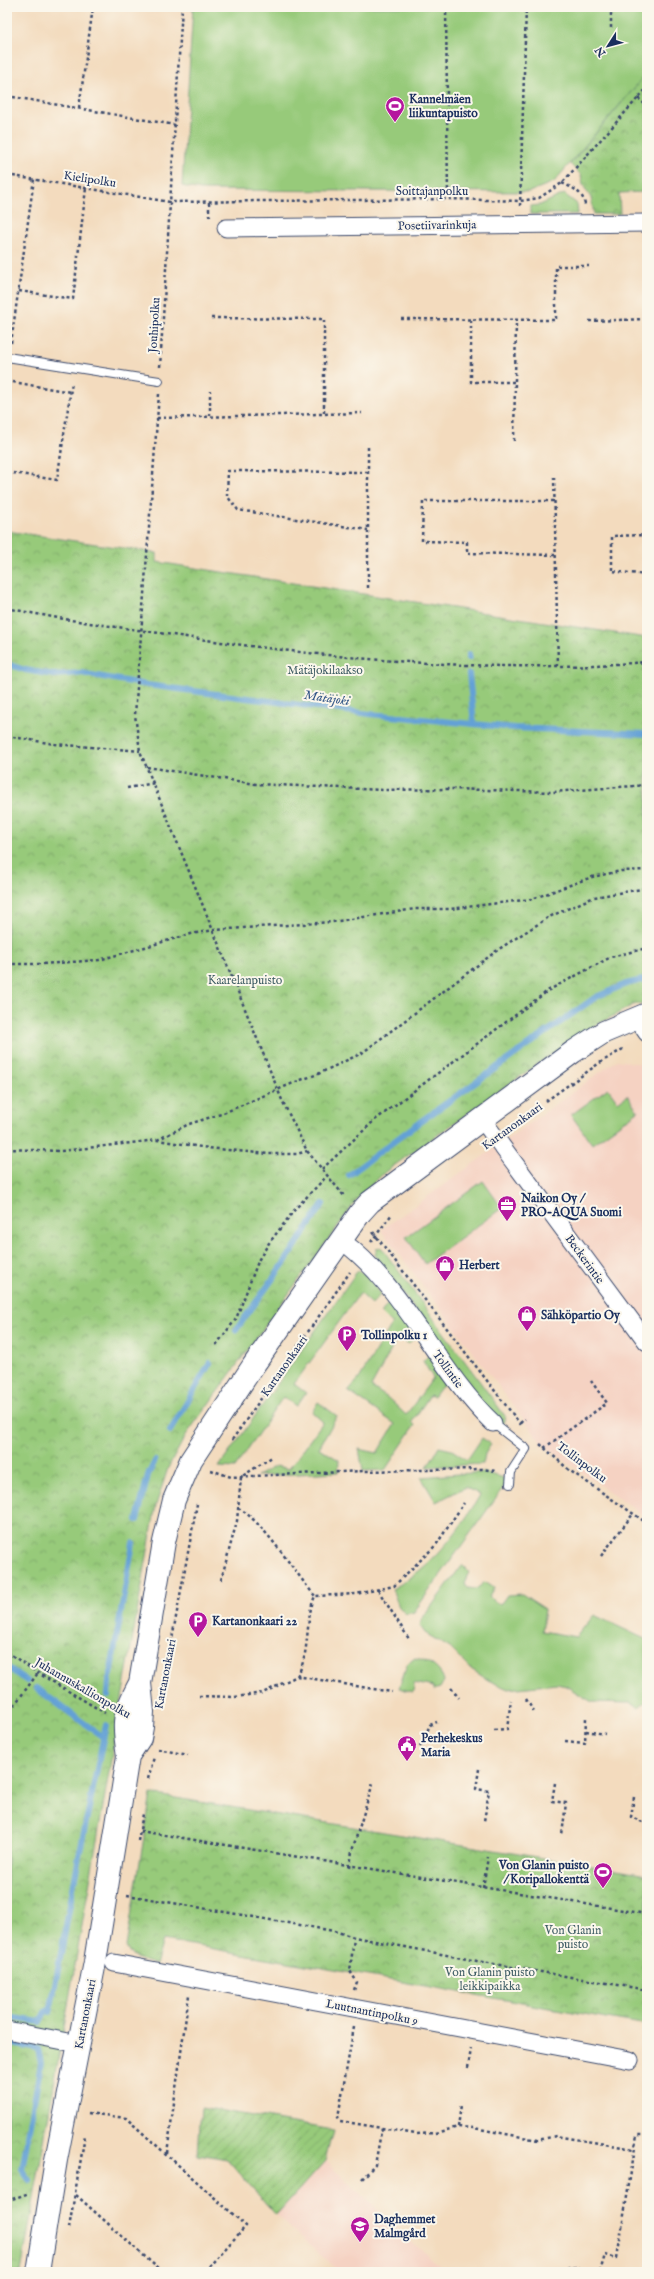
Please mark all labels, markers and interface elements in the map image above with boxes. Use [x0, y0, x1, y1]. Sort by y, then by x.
north arrow [588, 26, 628, 66]
text: N [592, 43, 610, 60]
place label: Kannelmäen liikuntapuisto [408, 92, 478, 122]
sports icon: Kannelmäen liikuntapuisto [384, 95, 406, 123]
street label: Kielipolku [63, 168, 117, 192]
street label: Soittajanpolku [396, 184, 468, 200]
street label: Posetiivarinkuja [398, 217, 477, 234]
street label: Jouhipolku [145, 297, 164, 355]
park label: Mätäjokilaakso [287, 663, 363, 678]
water label: Mätäjoki [303, 687, 352, 710]
park label: Kaarelanpuisto [208, 973, 283, 989]
street label: Kartanonkaari [479, 1099, 546, 1153]
place label: Naikon Oy / PRO-AQUA Suomi [520, 1191, 622, 1221]
office icon: Naikon Oy / PRO-AQUA Suomi [496, 1194, 518, 1222]
street label: Beckerintie [562, 1232, 608, 1287]
shop icon: Herbert [434, 1254, 456, 1282]
place label: Herbert [459, 1258, 500, 1273]
shop icon: Sähköpartio Oy [516, 1304, 538, 1332]
place label: Sähköpartio Oy [541, 1308, 621, 1324]
parking icon: Tollinpolku 1 [336, 1324, 358, 1352]
place label: Tollinpolku 1 [360, 1328, 428, 1344]
street label: Kartanonkaari [258, 1333, 311, 1400]
street label: Tollintie [429, 1347, 467, 1391]
street label: Tollinpolku [553, 1439, 610, 1487]
parking icon: Kartanonkaari 22 [187, 1610, 209, 1638]
place label: Kartanonkaari 22 [212, 1614, 297, 1629]
street label: Kartanonkaari [151, 1638, 180, 1710]
street label: Juhannuskallionpolku [30, 1654, 133, 1723]
place label: Perhekeskus Maria [421, 1731, 483, 1760]
public building icon: Perhekeskus Maria [396, 1734, 418, 1762]
place label: Von Glanin puisto / Koripallokenttä [498, 1858, 590, 1888]
sports icon: Von Glanin puisto / Koripallokenttä [592, 1861, 614, 1889]
park label: Von Glanin puisto [544, 1923, 602, 1953]
park label: Von Glanin puisto leikkipaikka [444, 1965, 535, 1995]
street label: Kartanonkaari [71, 1978, 100, 2050]
street label: Luutnantinpolku 9 [324, 1996, 419, 2030]
place label: Daghemmet Malmgård [374, 2212, 436, 2242]
school or university icon: Daghemmet Malmgård [349, 2215, 371, 2243]

